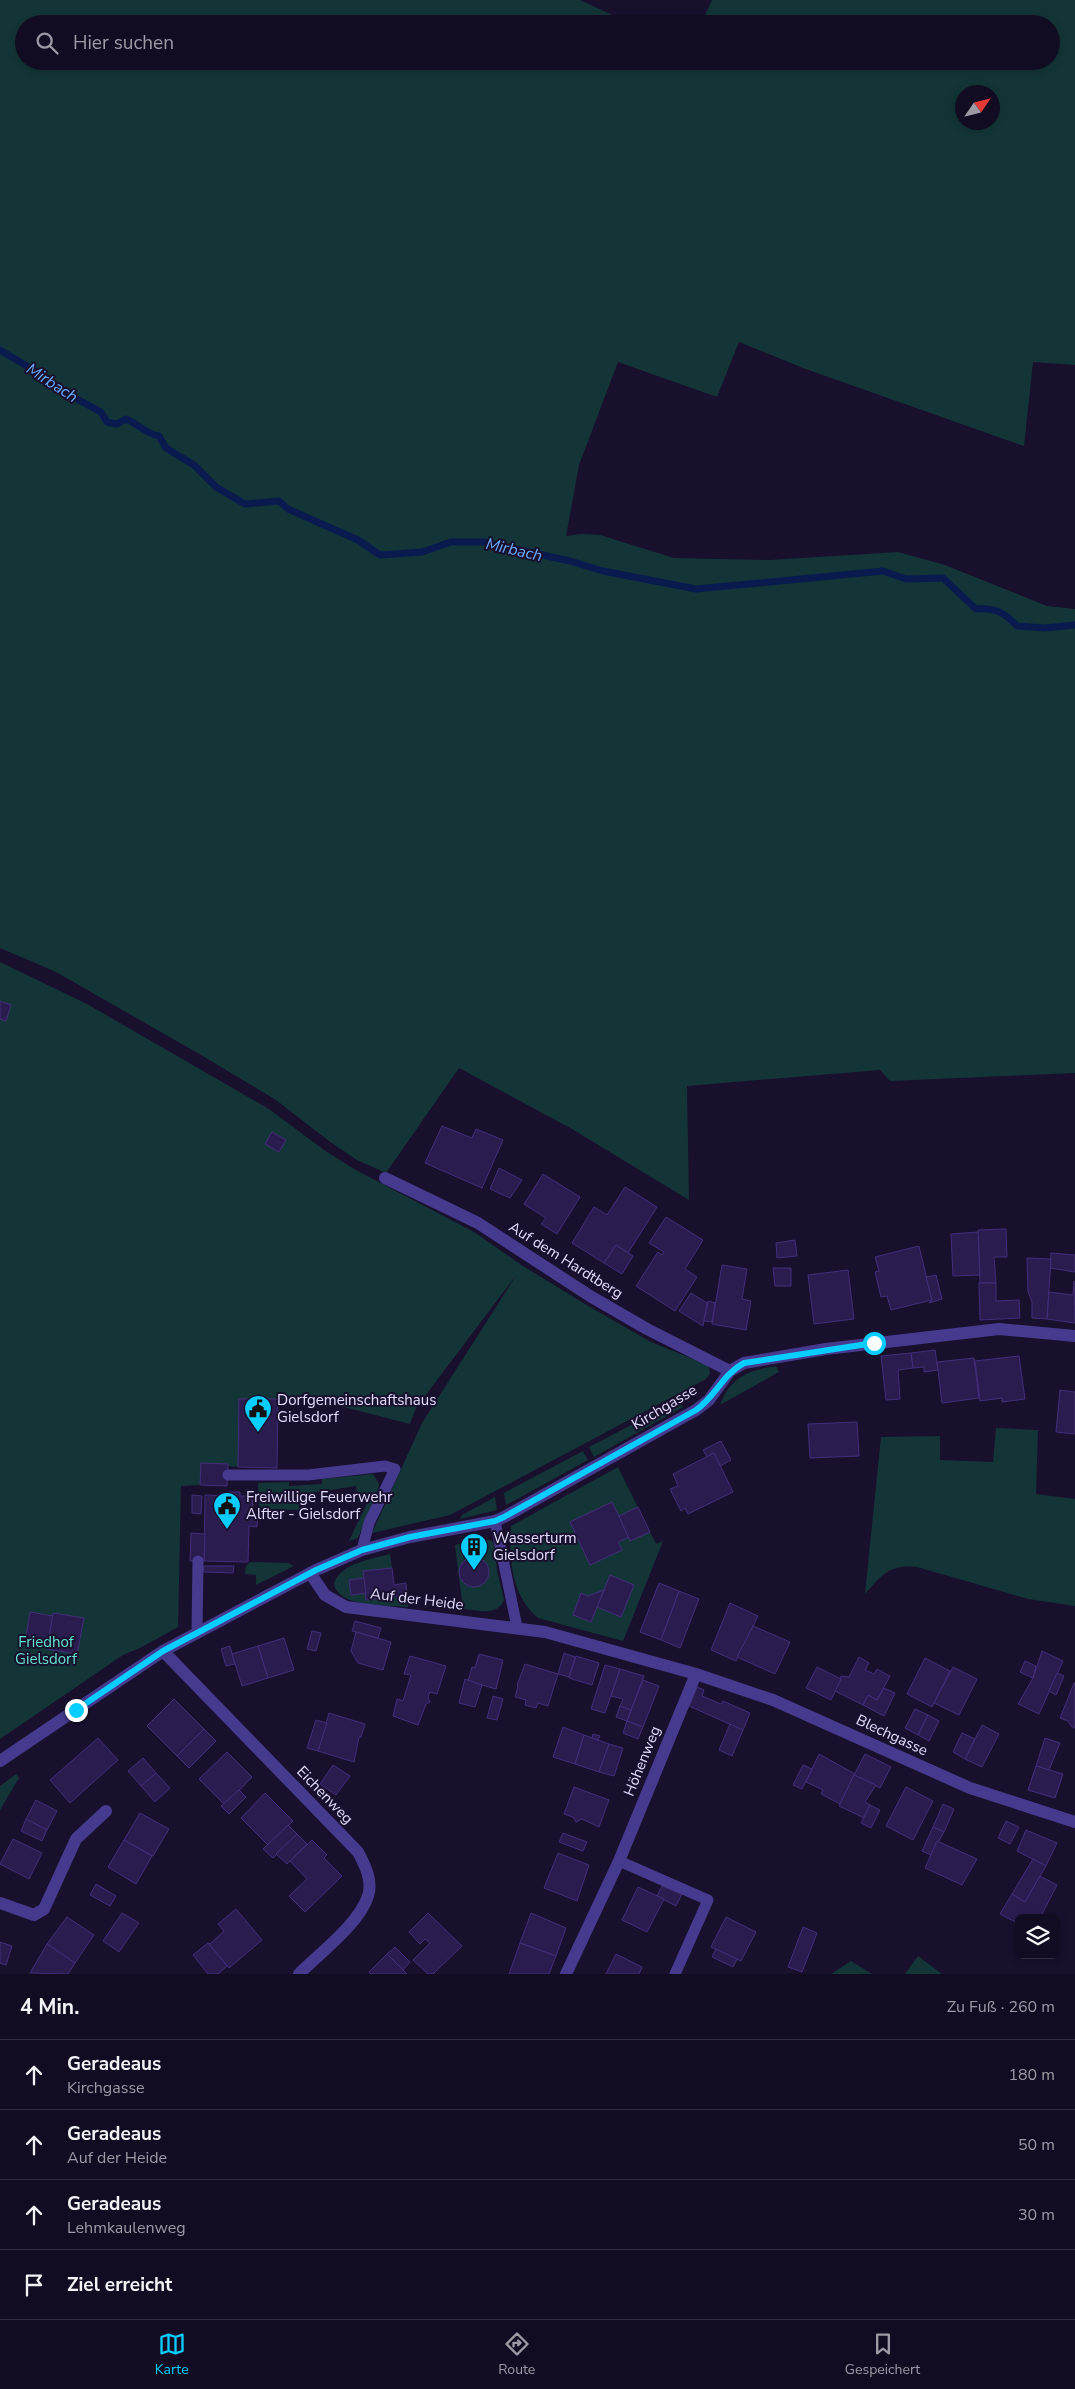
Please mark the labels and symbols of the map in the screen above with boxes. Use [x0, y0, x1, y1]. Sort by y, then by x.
north arrow [955, 85, 1000, 130]
water label: Mirbach [22, 358, 82, 408]
water label: Mirbach [484, 533, 544, 567]
street label: Auf dem Hardtberg [505, 1217, 627, 1303]
route start [863, 1332, 886, 1355]
street label: Kirchgasse [628, 1380, 700, 1434]
place label: Dorfgemeinschaftshaus Gielsdorf [277, 1390, 436, 1427]
public building icon: Dorfgemeinschaftshaus Gielsdorf [243, 1394, 273, 1433]
place label: Freiwillige Feuerwehr Alfter - Gielsdorf [246, 1487, 393, 1524]
public building icon: Freiwillige Feuerwehr Alfter - Gielsdorf [212, 1491, 242, 1530]
place label: Wasserturm Gielsdorf [493, 1528, 577, 1565]
building icon: Wasserturm Gielsdorf [459, 1532, 489, 1571]
street label: Auf der Heide [369, 1583, 465, 1615]
park label: Friedhof Gielsdorf [15, 1632, 78, 1669]
route end [65, 1699, 88, 1722]
street label: Blechgasse [853, 1710, 931, 1760]
street label: Höhenweg [619, 1723, 665, 1799]
street label: Eichenweg [292, 1762, 358, 1828]

